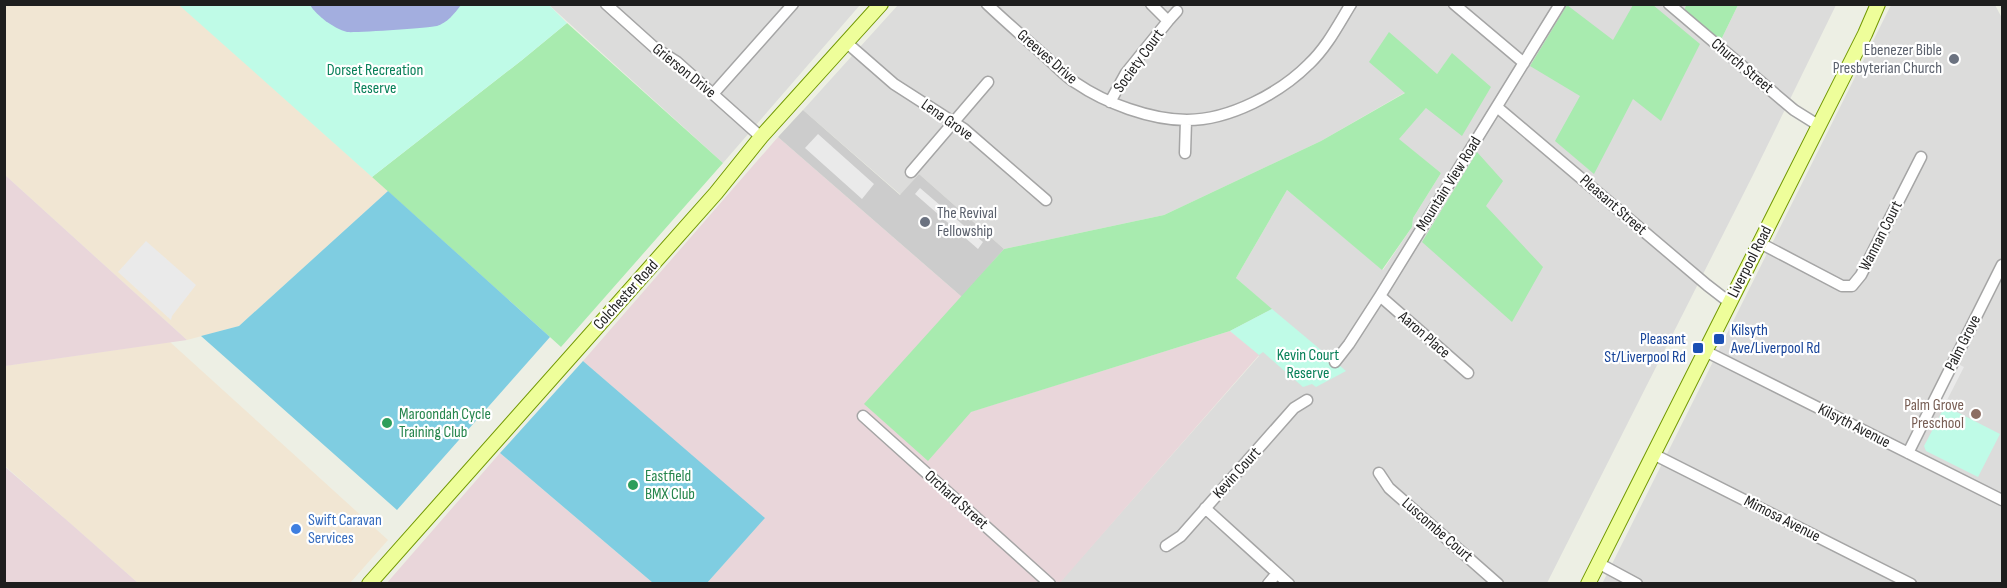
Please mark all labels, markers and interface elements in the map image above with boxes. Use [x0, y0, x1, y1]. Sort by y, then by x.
street label: Greeves Drive [1013, 26, 1081, 88]
street label: Society Court [1110, 26, 1168, 96]
street label: Church Street [1707, 35, 1777, 98]
street label: Grierson Drive [648, 40, 720, 102]
place label: Ebenezer Bible Presbyterian Church [1833, 41, 1942, 78]
marker: Ebenezer Bible Presbyterian Church [1947, 52, 1961, 66]
park label: Dorset Recreation Reserve [327, 61, 423, 98]
street label: Lena Grove [917, 95, 977, 145]
street label: Mountain View Road [1412, 133, 1486, 235]
street label: Pleasant Street [1576, 171, 1650, 239]
street label: Wannan Court [1855, 198, 1907, 274]
place label: The Revival Fellowship [937, 204, 997, 241]
marker: The Revival Fellowship [918, 215, 932, 229]
street label: Liverpool Road [1724, 223, 1776, 301]
street label: Colchester Road [590, 256, 662, 334]
street label: Aaron Place [1394, 307, 1454, 363]
street label: Palm Grove [1941, 312, 1985, 374]
place label: Kilsyth Ave/Liverpool Rd [1730, 321, 1820, 358]
place label: Pleasant St/Liverpool Rd [1604, 330, 1686, 367]
marker: Kilsyth Ave/Liverpool Rd [1712, 332, 1726, 346]
marker: Pleasant St/Liverpool Rd [1691, 341, 1705, 355]
park label: Kevin Court Reserve [1277, 346, 1339, 383]
place label: Palm Grove Preschool [1904, 396, 1964, 433]
street label: Kilsyth Avenue [1815, 400, 1893, 452]
place label: Maroondah Cycle Training Club [399, 405, 491, 442]
marker: Palm Grove Preschool [1969, 407, 1983, 421]
marker: Maroondah Cycle Training Club [380, 416, 394, 430]
street label: Kevin Court [1209, 443, 1265, 503]
place label: Eastfield BMX Club [645, 467, 695, 504]
street label: Orchard Street [920, 467, 992, 534]
marker: Eastfield BMX Club [626, 478, 640, 492]
street label: Mimosa Avenue [1741, 492, 1823, 546]
street label: Luscombe Court [1398, 494, 1476, 566]
place label: Swift Caravan Services [308, 511, 382, 548]
marker: Swift Caravan Services [289, 522, 303, 536]

